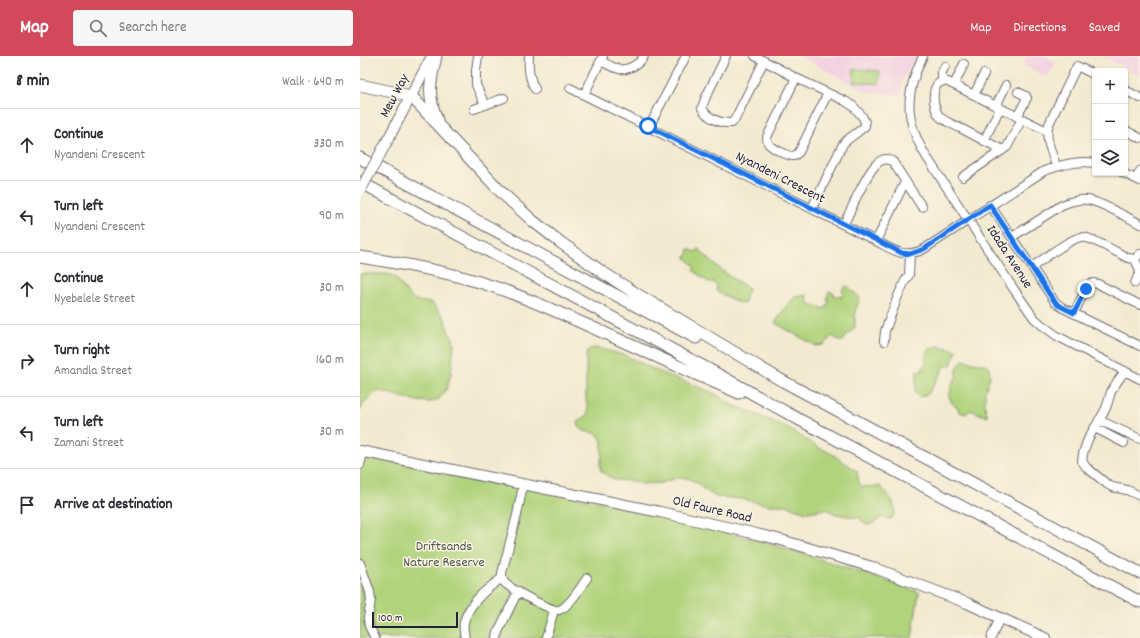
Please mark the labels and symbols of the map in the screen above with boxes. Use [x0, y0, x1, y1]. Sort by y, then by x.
street label: Mew Way [375, 70, 415, 121]
route start [639, 117, 657, 135]
street label: Nyandeni Crescent [732, 147, 828, 209]
street label: Idada Avenue [981, 221, 1037, 293]
route end [1077, 280, 1095, 298]
street label: Old Faure Road [670, 491, 754, 529]
park label: Driftsands Nature Reserve [403, 537, 485, 573]
scale bar [372, 610, 458, 629]

